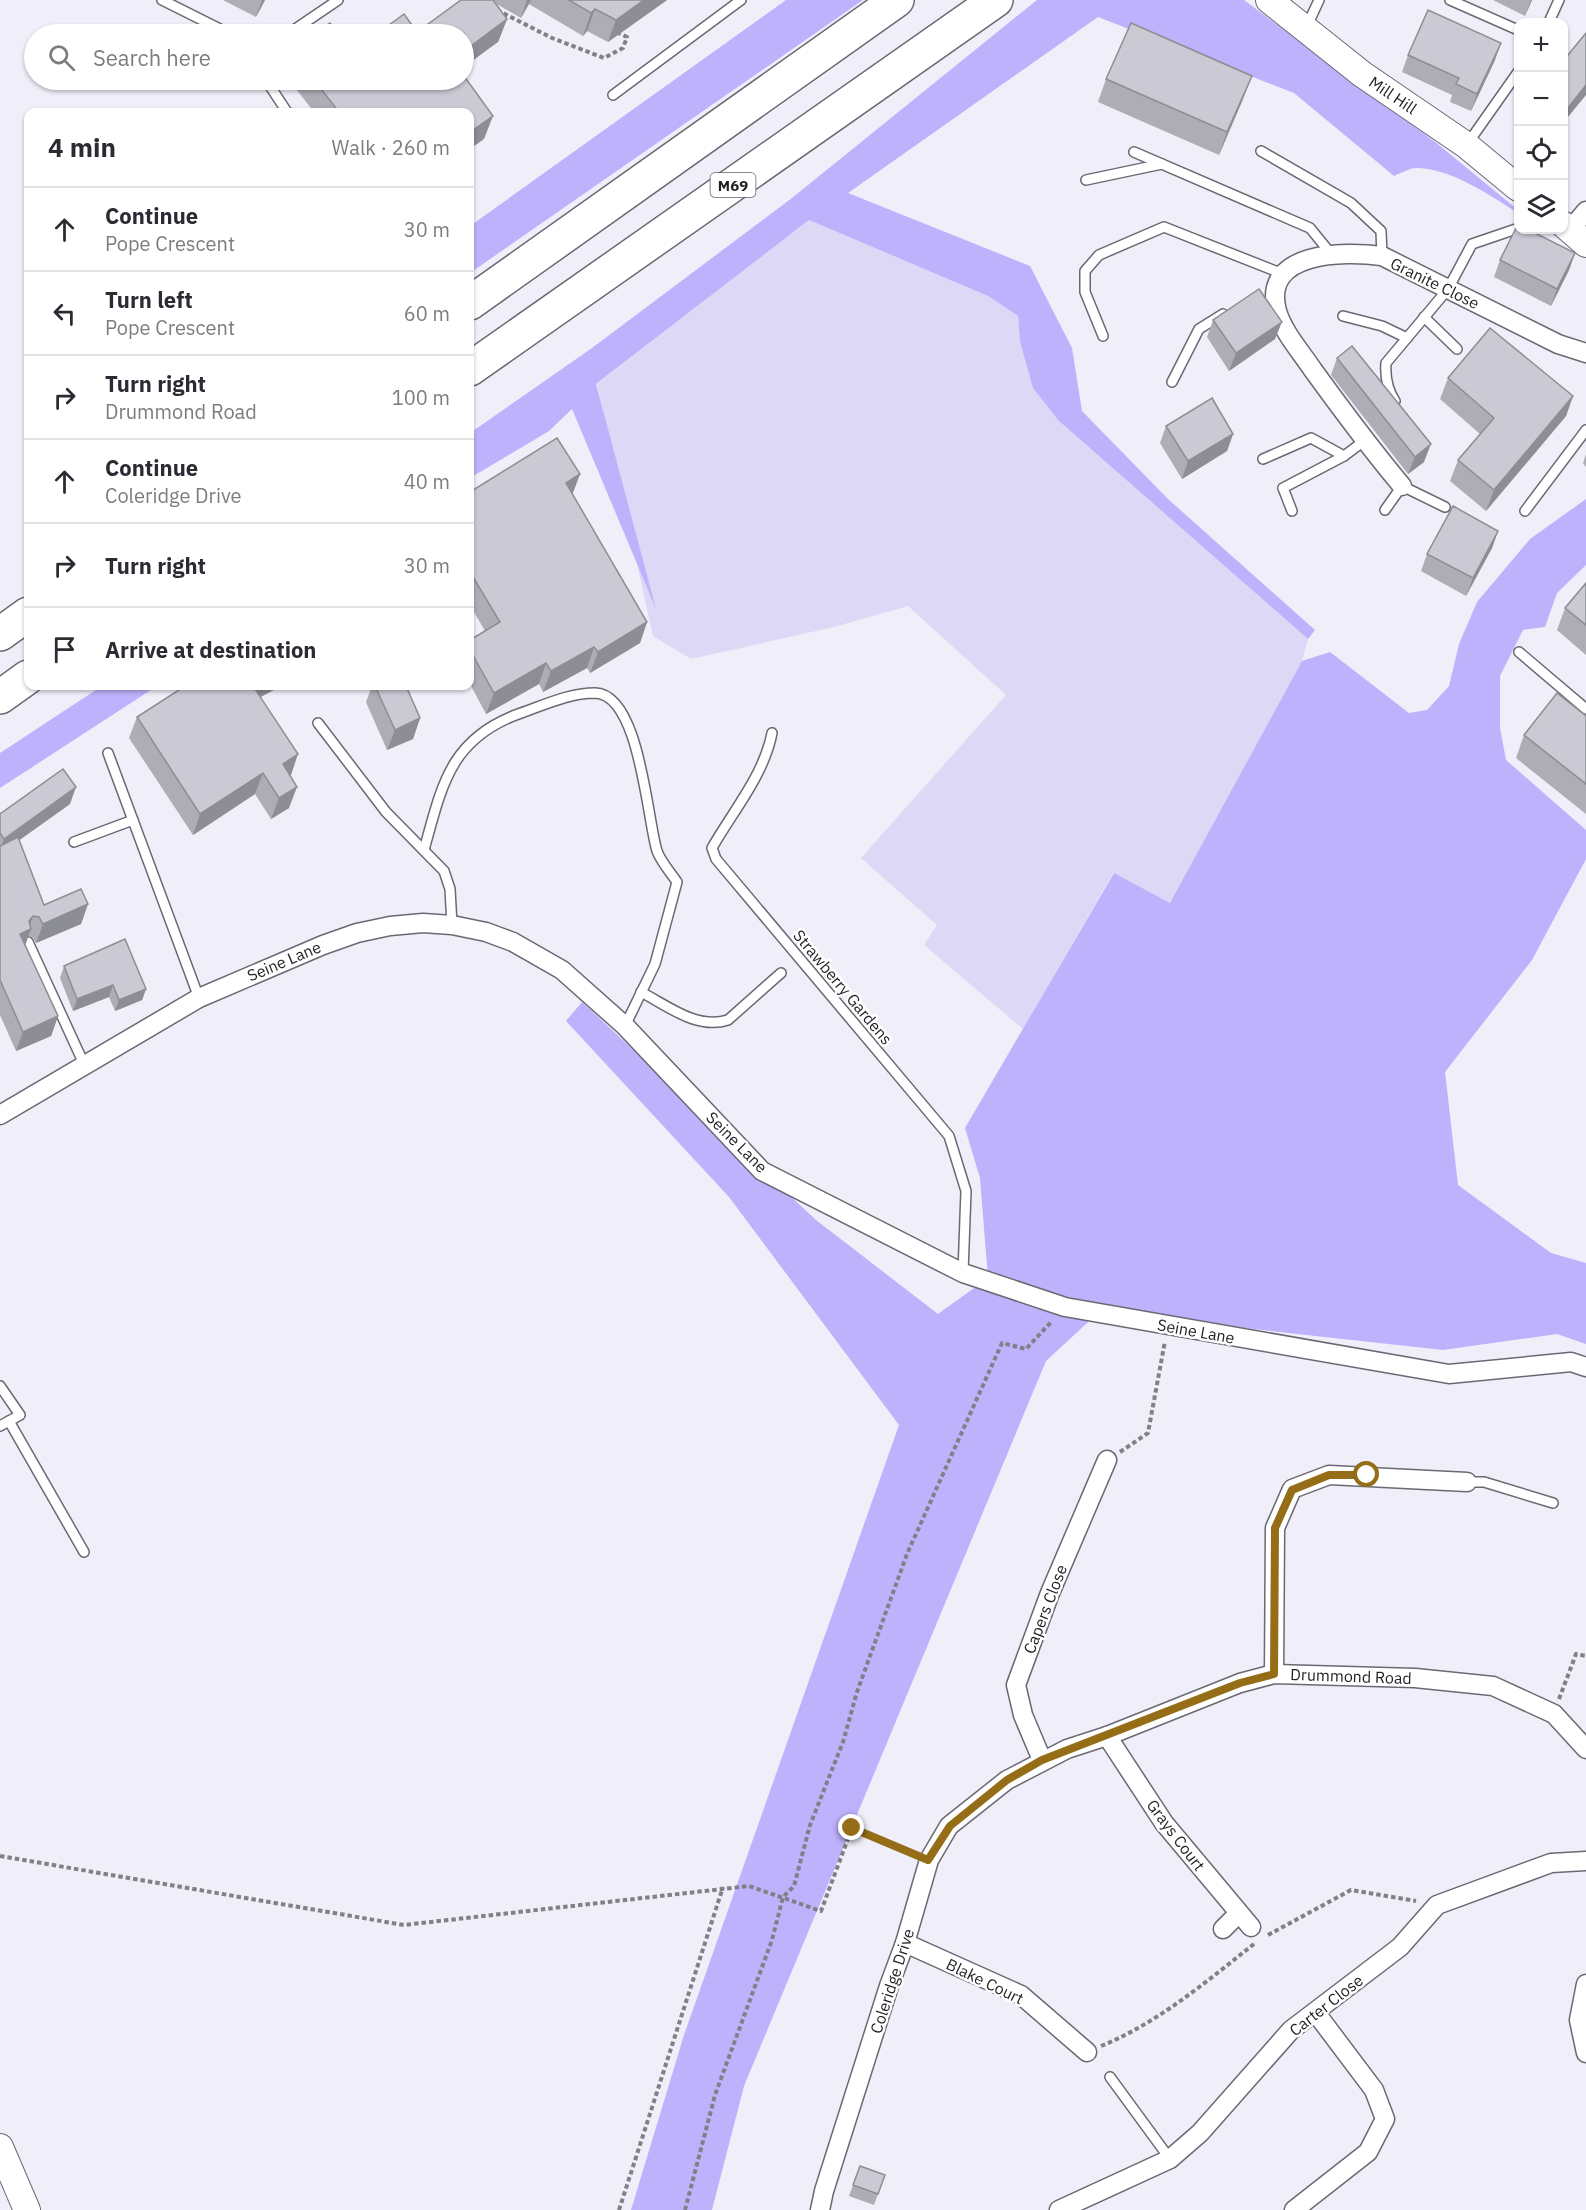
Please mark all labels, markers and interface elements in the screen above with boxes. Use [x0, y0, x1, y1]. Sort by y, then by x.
map controls [1514, 18, 1568, 234]
button: + [1514, 18, 1568, 72]
search box [24, 24, 474, 90]
icon: search [45, 41, 78, 74]
text: Search here [93, 43, 211, 72]
street label: Mill Hill [1365, 72, 1421, 118]
button: − [1514, 72, 1568, 126]
button: locate [1514, 126, 1568, 180]
text: 4 min [48, 130, 116, 164]
text: Walk · 260 m [332, 134, 450, 161]
road number: M69 [710, 173, 756, 197]
button: layers [1514, 180, 1568, 234]
text: Continue [105, 201, 198, 230]
icon: ahead [48, 213, 81, 246]
text: 30 m [404, 216, 450, 243]
text: Pope Crescent [105, 230, 235, 257]
street label: Granite Close [1387, 253, 1483, 313]
text: Turn left [105, 285, 193, 314]
icon: left [48, 297, 81, 330]
text: 60 m [404, 300, 450, 327]
text: Pope Crescent [105, 314, 235, 341]
text: Turn right [105, 369, 206, 398]
icon: right [48, 381, 81, 414]
text: 100 m [392, 384, 450, 411]
text: Drummond Road [105, 398, 257, 425]
text: Continue [105, 453, 198, 482]
icon: ahead [48, 465, 81, 498]
text: 40 m [404, 468, 450, 495]
text: Coleridge Drive [105, 482, 242, 509]
icon: right [48, 549, 81, 582]
text: Turn right [105, 551, 206, 580]
text: 30 m [404, 552, 450, 579]
icon: arrive [48, 633, 81, 666]
text: Arrive at destination [105, 635, 316, 664]
street label: Strawberry Gardens [789, 926, 897, 1048]
street label: Seine Lane [244, 936, 324, 985]
street label: Seine Lane [702, 1107, 772, 1177]
street label: Seine Lane [1156, 1314, 1236, 1348]
route start [1353, 1461, 1379, 1487]
street label: Capers Close [1019, 1561, 1071, 1656]
street label: Drummond Road [1290, 1664, 1412, 1688]
street label: Grays Court [1143, 1795, 1209, 1875]
route end [838, 1814, 864, 1840]
street label: Coleridge Drive [866, 1926, 918, 2036]
street label: Blake Court [943, 1954, 1027, 2008]
street label: Carter Close [1285, 1970, 1367, 2040]

